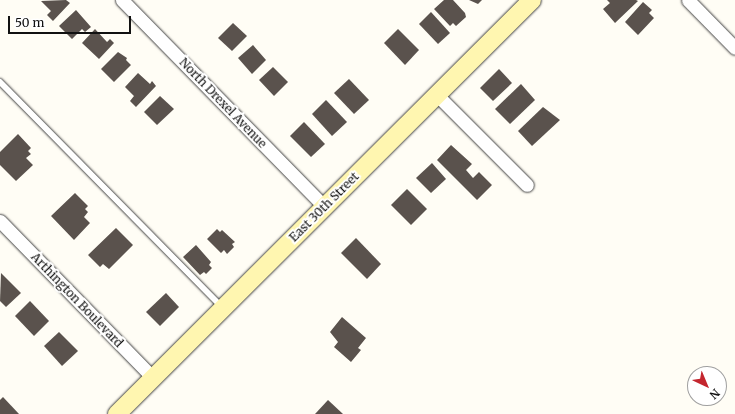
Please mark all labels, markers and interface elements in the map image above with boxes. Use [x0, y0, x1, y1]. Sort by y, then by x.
scale bar [10, 8, 133, 34]
text: 50 m [15, 15, 44, 30]
street label: North Drexel Avenue [176, 55, 270, 151]
street label: East 30th Street [286, 169, 362, 245]
street label: Arthington Boulevard [28, 250, 126, 350]
north arrow [687, 366, 727, 406]
text: N [707, 386, 723, 402]

